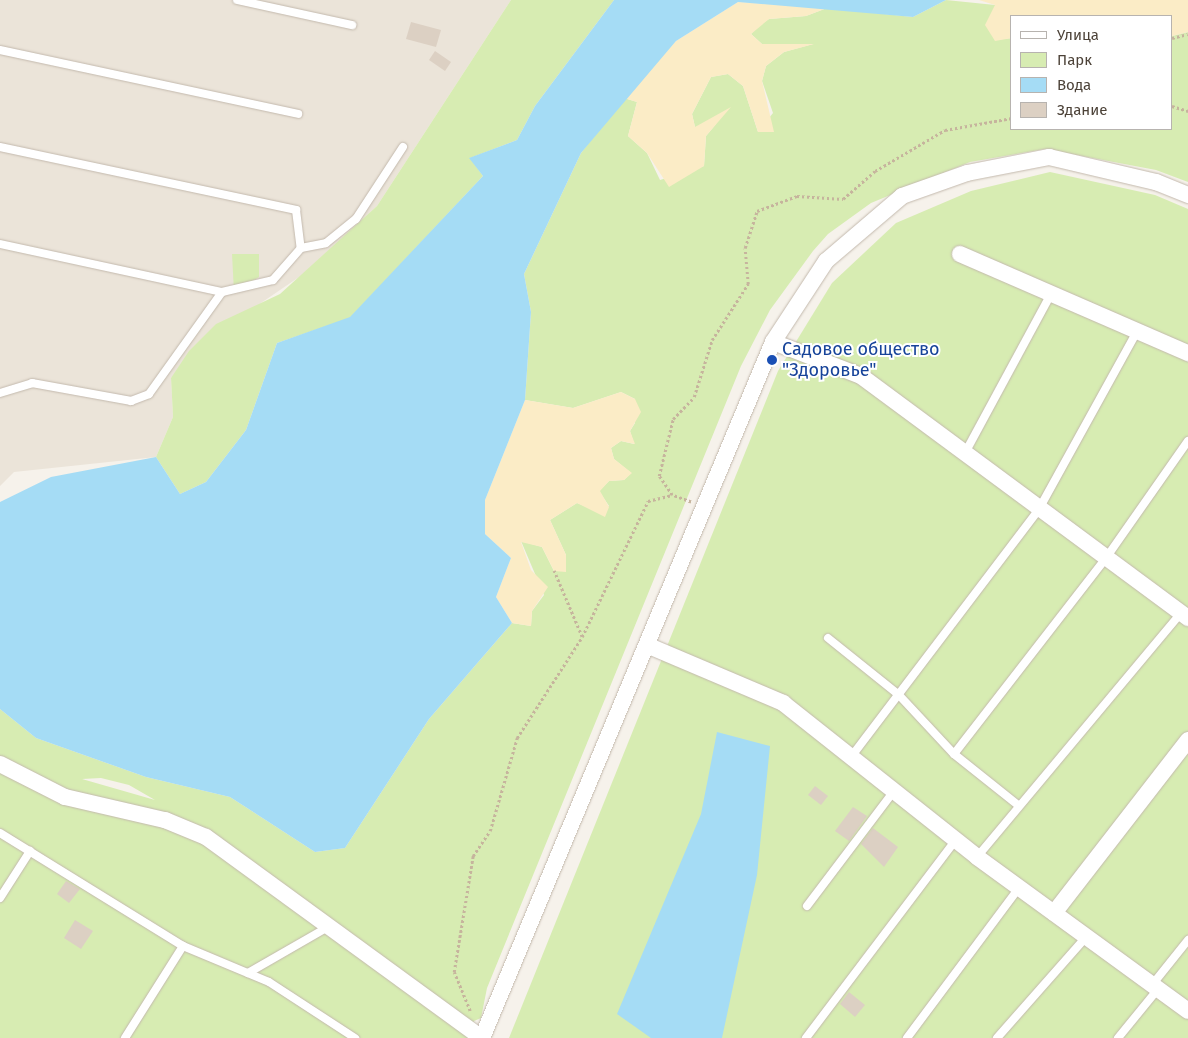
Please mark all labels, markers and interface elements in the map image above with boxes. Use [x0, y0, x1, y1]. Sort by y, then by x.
legend [1010, 15, 1173, 130]
text: Улица [1057, 26, 1099, 44]
text: Парк [1057, 51, 1092, 69]
text: Вода [1057, 76, 1091, 94]
text: Здание [1057, 101, 1107, 119]
place label: Садовое общество "Здоровье" [782, 339, 940, 382]
marker: Садовое общество "Здоровье" [766, 354, 778, 366]

